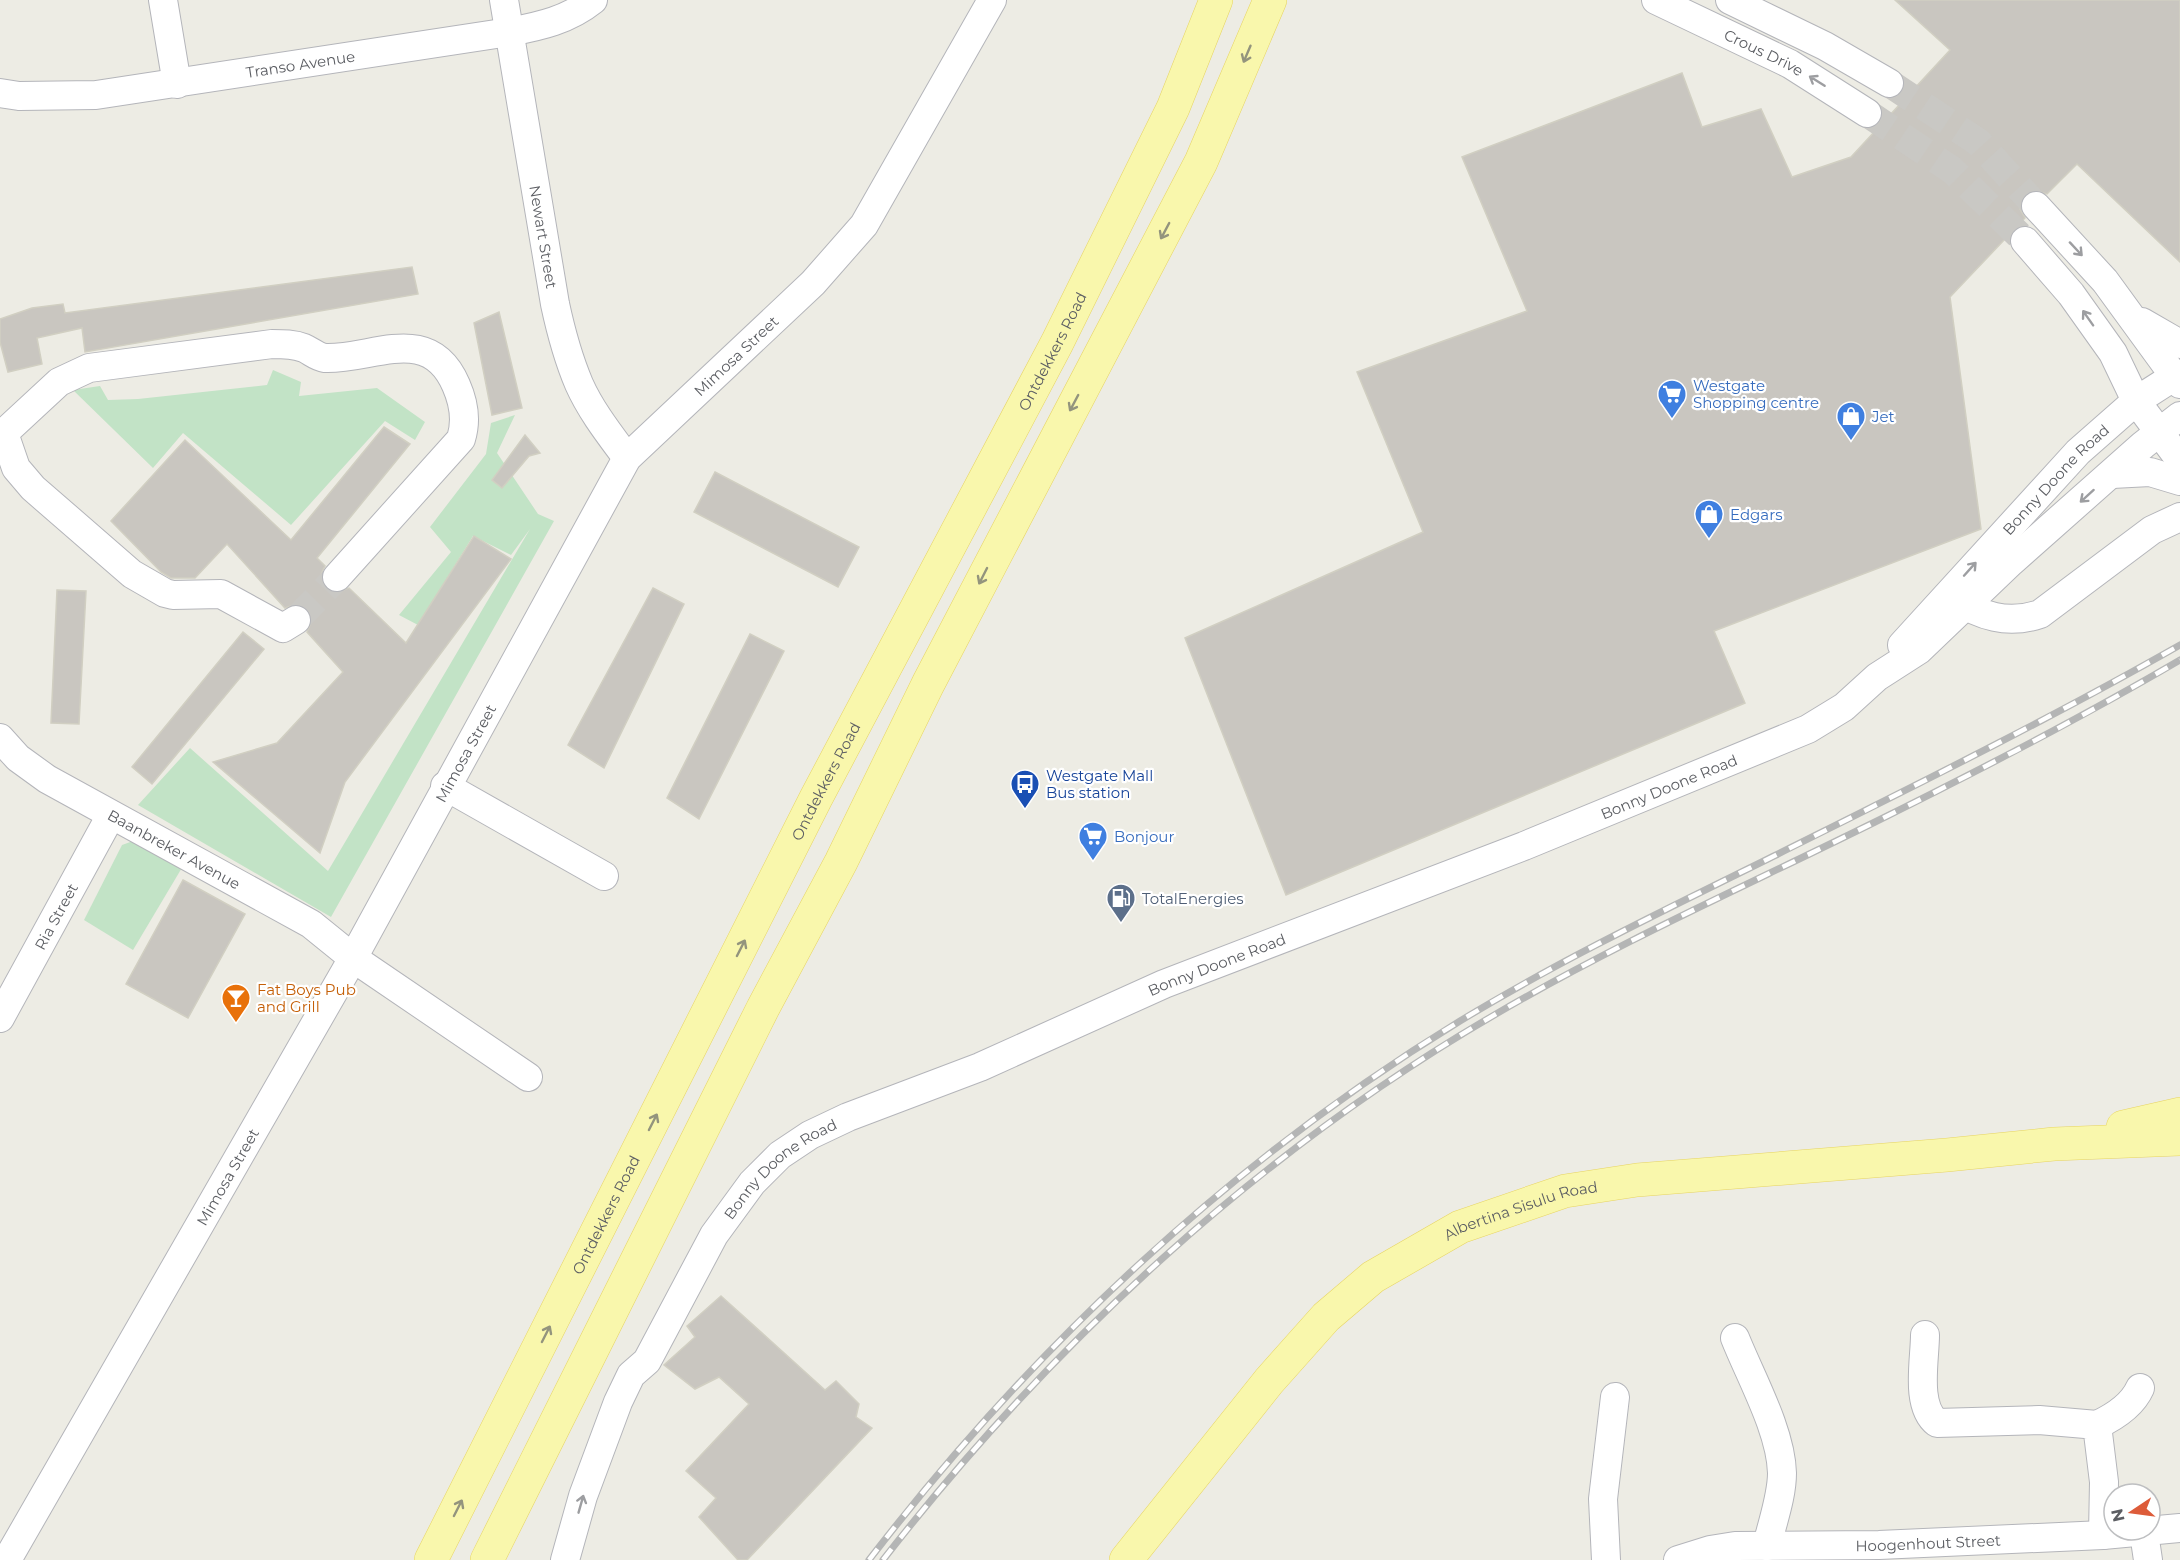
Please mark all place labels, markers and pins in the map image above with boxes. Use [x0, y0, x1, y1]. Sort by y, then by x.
place label: Westgate Shopping centre [1693, 376, 1819, 412]
supermarket icon: Westgate Shopping centre [1656, 378, 1688, 420]
shop icon: Jet [1835, 400, 1867, 442]
place label: Jet [1871, 407, 1895, 426]
shop icon: Edgars [1693, 498, 1725, 540]
place label: Edgars [1730, 505, 1783, 524]
place label: Westgate Mall Bus station [1046, 766, 1153, 802]
bus stop icon: Westgate Mall Bus station [1009, 768, 1041, 810]
supermarket icon: Bonjour [1077, 820, 1109, 862]
place label: Bonjour [1114, 827, 1174, 846]
fuel station icon: TotalEnergies [1105, 882, 1137, 924]
place label: TotalEnergies [1142, 889, 1244, 908]
place label: Fat Boys Pub and Grill [257, 980, 356, 1016]
bar icon: Fat Boys Pub and Grill [220, 982, 252, 1024]

